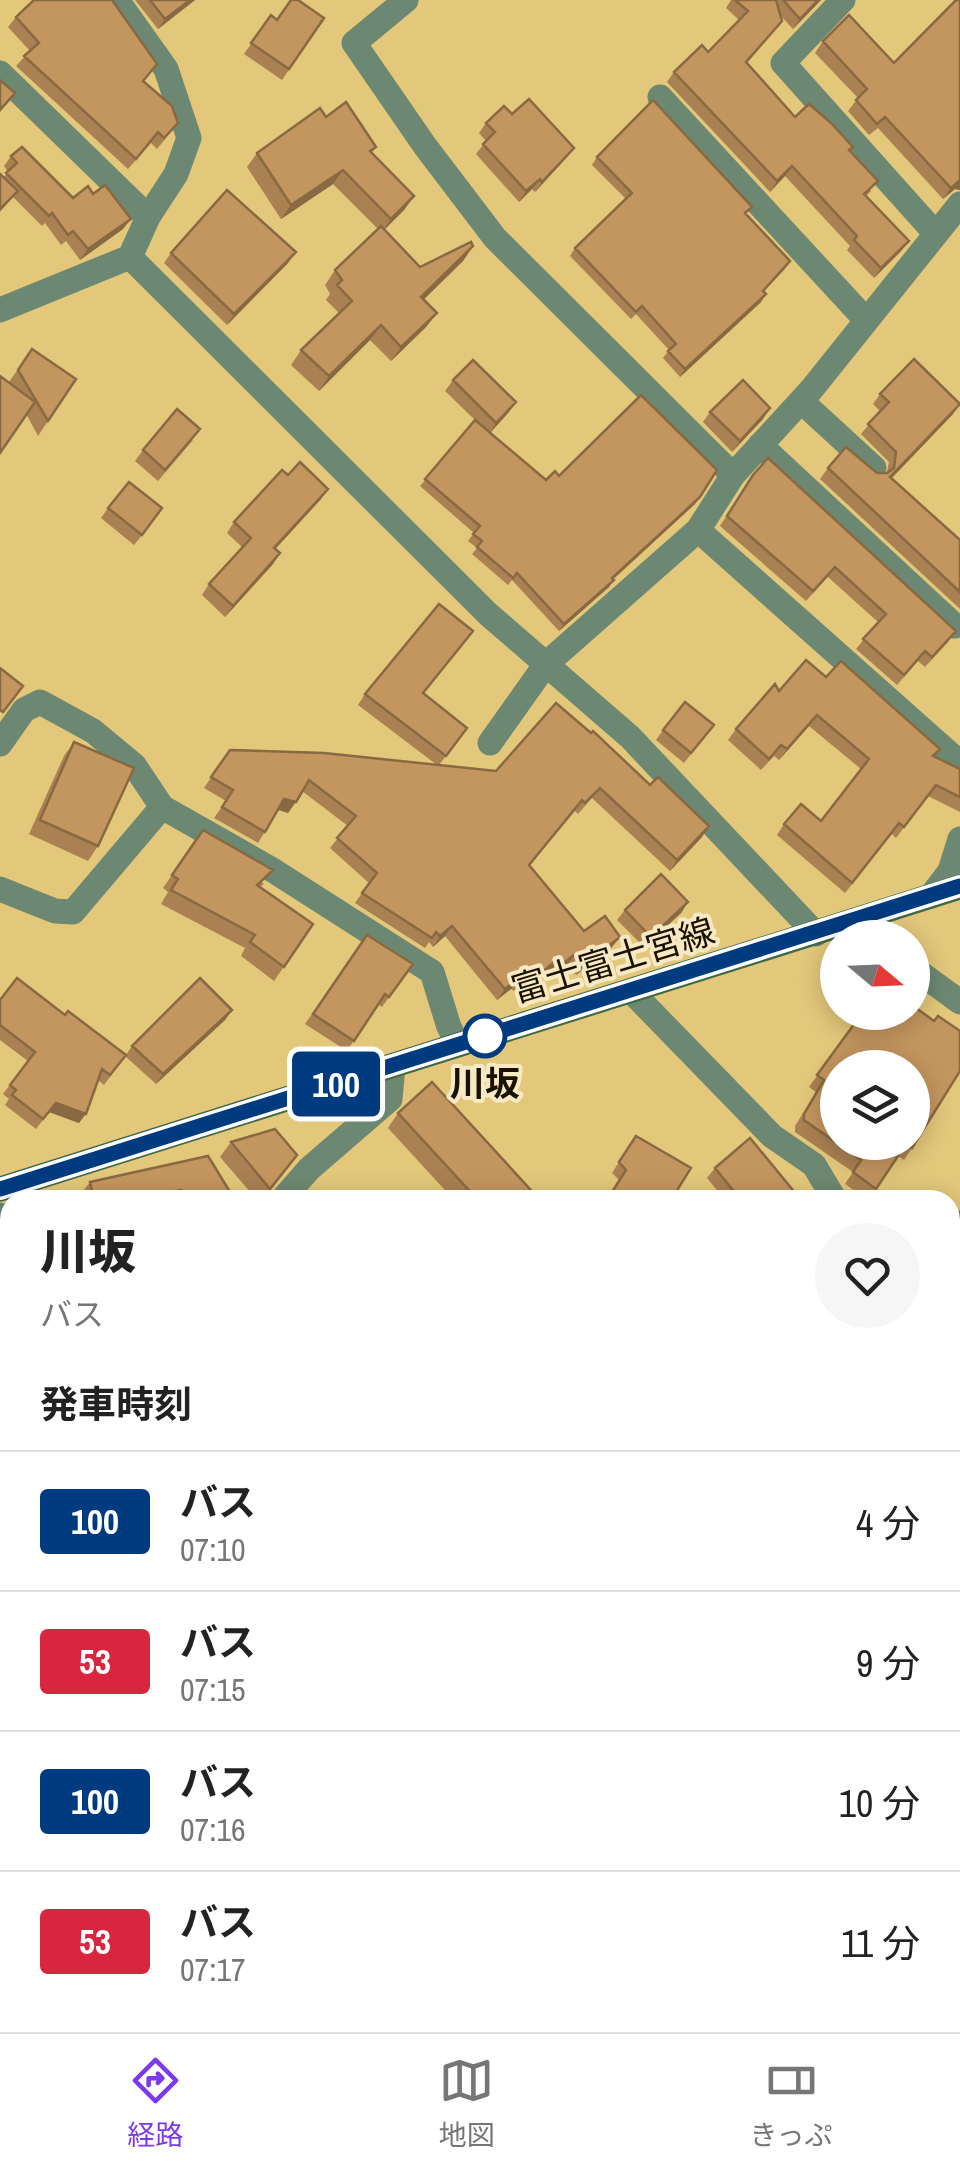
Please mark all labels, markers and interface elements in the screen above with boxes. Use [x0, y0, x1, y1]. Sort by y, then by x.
street label: 富士富士宮線 [506, 907, 720, 1013]
north arrow [820, 920, 930, 1030]
map controls [820, 920, 930, 1160]
marker: 川坂 [464, 1015, 506, 1057]
button: layers [820, 1050, 930, 1160]
line badge: 100 [278, 1052, 394, 1116]
place label: 川坂 [450, 1060, 520, 1107]
text: 100 [312, 1061, 360, 1108]
text: 川坂 [40, 1219, 136, 1284]
button: heart [815, 1223, 920, 1328]
text: バス [40, 1293, 104, 1336]
text: 発車時刻 [40, 1379, 192, 1430]
text: バス [180, 1477, 256, 1528]
text: 100 [71, 1498, 119, 1545]
text: 4 分 [856, 1498, 920, 1549]
text: 07:10 [180, 1528, 246, 1571]
text: バス [180, 1617, 256, 1668]
text: 53 [79, 1638, 111, 1685]
text: 9 分 [856, 1638, 920, 1689]
text: 07:15 [180, 1668, 246, 1711]
text: バス [180, 1757, 256, 1808]
text: 100 [71, 1778, 119, 1825]
text: 10 分 [839, 1778, 920, 1829]
text: 07:16 [180, 1808, 246, 1851]
text: バス [180, 1897, 256, 1948]
text: 53 [79, 1918, 111, 1965]
text: 11 分 [841, 1918, 920, 1969]
text: 07:17 [180, 1948, 246, 1991]
tab: 経路 [128, 2053, 184, 2154]
tab: 地図 [439, 2053, 495, 2154]
tab: きっぷ [750, 2053, 832, 2154]

